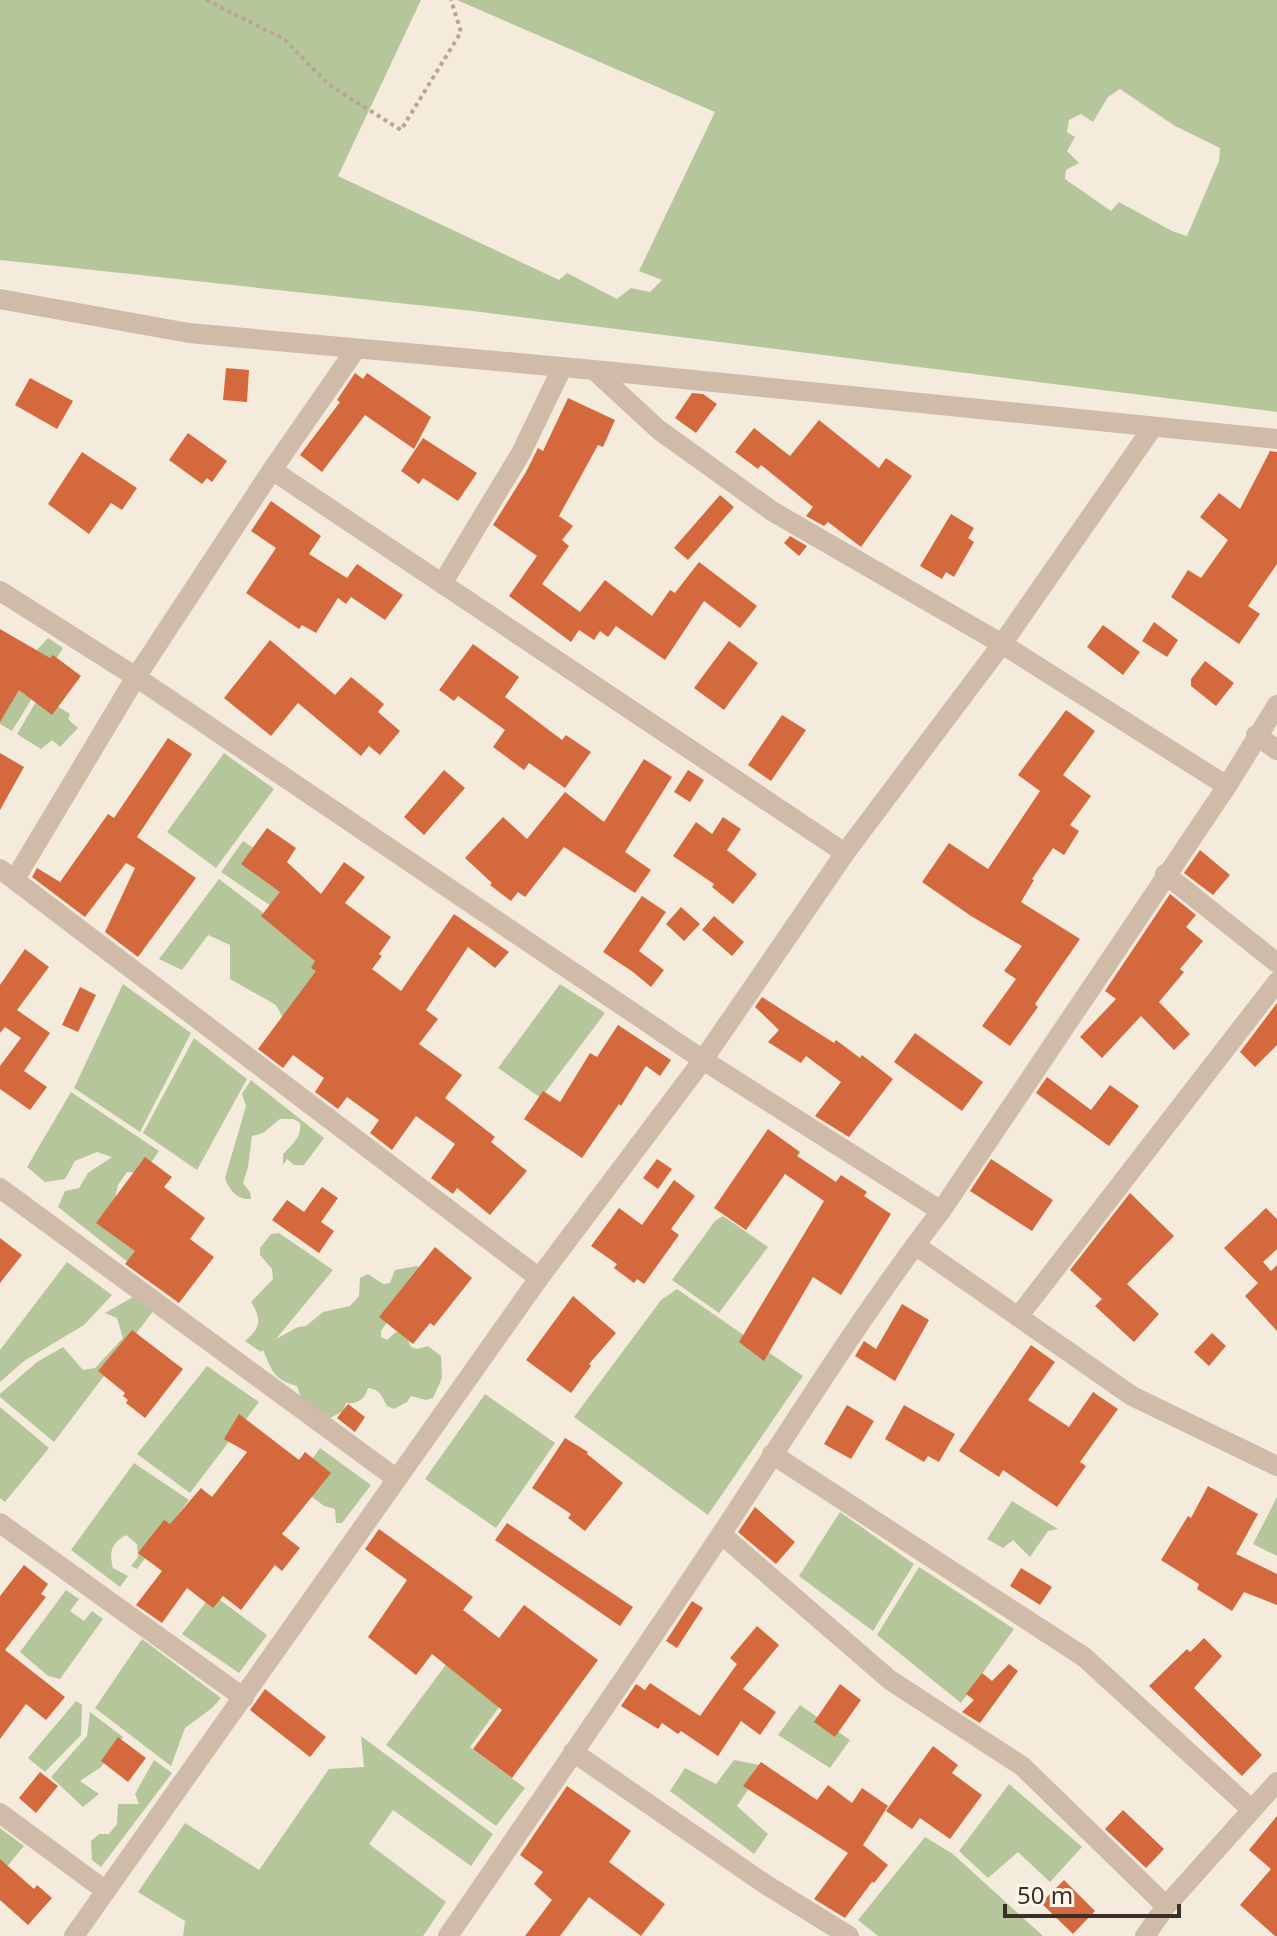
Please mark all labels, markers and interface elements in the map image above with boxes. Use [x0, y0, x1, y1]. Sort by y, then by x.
scale bar [1005, 1868, 1179, 1918]
text: 50 m [1017, 1878, 1073, 1911]

